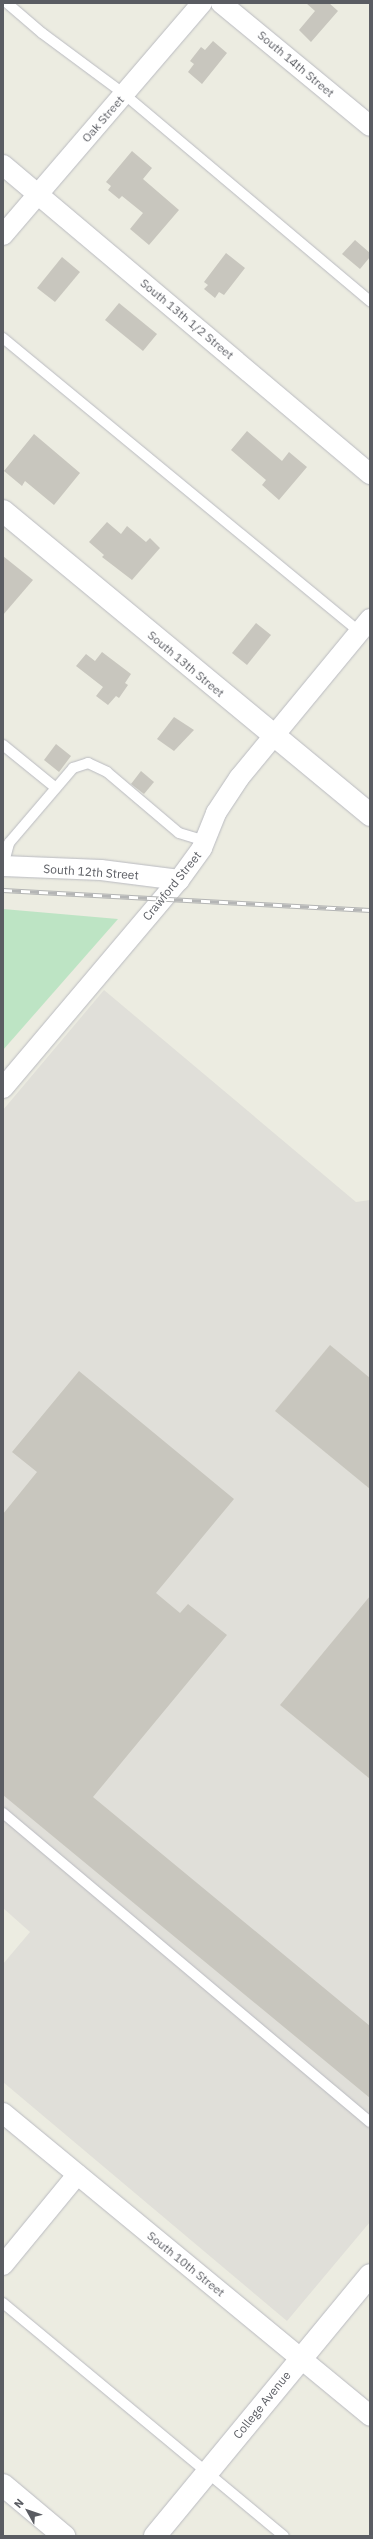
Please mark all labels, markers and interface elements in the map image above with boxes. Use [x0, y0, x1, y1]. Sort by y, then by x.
street label: South 14th Street [255, 28, 337, 100]
street label: Oak Street [79, 93, 127, 145]
street label: South 13th 1/2 Street [137, 276, 237, 362]
street label: South 13th Street [145, 628, 227, 700]
street label: Crawford Street [140, 848, 204, 924]
street label: South 12th Street [43, 861, 139, 883]
street label: South 10th Street [144, 2228, 228, 2300]
street label: College Avenue [230, 2368, 294, 2442]
north arrow [8, 2491, 48, 2531]
text: N [11, 2496, 27, 2511]

